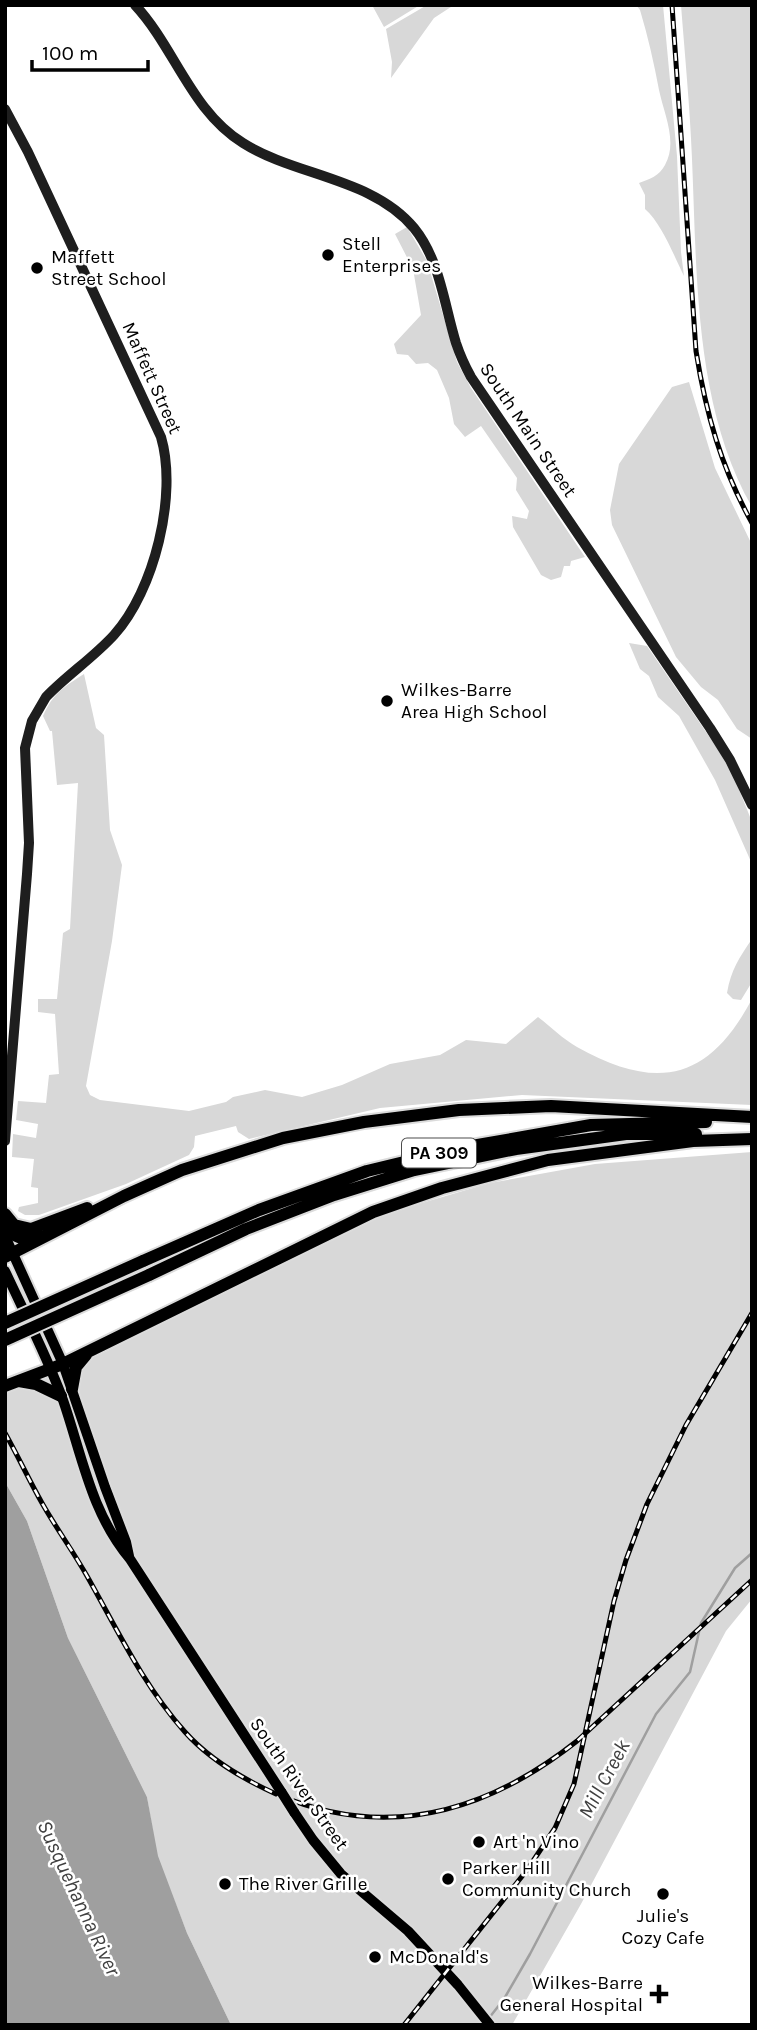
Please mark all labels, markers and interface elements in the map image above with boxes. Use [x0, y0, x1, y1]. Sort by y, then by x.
scale bar [32, 28, 147, 72]
text: 100 m [42, 41, 99, 65]
place label: Stell Enterprises [342, 233, 441, 277]
place label: Maffett Street School [51, 246, 167, 290]
marker: Stell Enterprises [320, 247, 336, 263]
marker: Maffett Street School [29, 260, 45, 276]
street label: Maffett Street [117, 319, 187, 437]
street label: South Main Street [475, 359, 581, 501]
place label: Wilkes-Barre Area High School [401, 679, 547, 723]
marker: Wilkes-Barre Area High School [379, 693, 395, 709]
road number: PA 309 [402, 1138, 476, 1168]
street label: South River Street [245, 1714, 353, 1854]
water label: Mill Creek [573, 1735, 635, 1822]
water label: Susquehanna River [32, 1817, 126, 1980]
place label: Art 'n Vino [493, 1831, 579, 1853]
marker: Art 'n Vino [471, 1834, 487, 1850]
place label: Parker Hill Community Church [462, 1857, 631, 1901]
marker: Parker Hill Community Church [440, 1871, 456, 1887]
place label: The River Grille [239, 1873, 367, 1895]
marker: The River Grille [217, 1876, 233, 1892]
marker: Julie's Cozy Cafe [655, 1886, 671, 1902]
place label: Julie's Cozy Cafe [622, 1905, 704, 1949]
place label: McDonald's [389, 1946, 489, 1968]
marker: McDonald's [367, 1949, 383, 1965]
place label: Wilkes-Barre General Hospital [500, 1972, 643, 2016]
marker: Wilkes-Barre General Hospital [649, 1984, 669, 2004]

